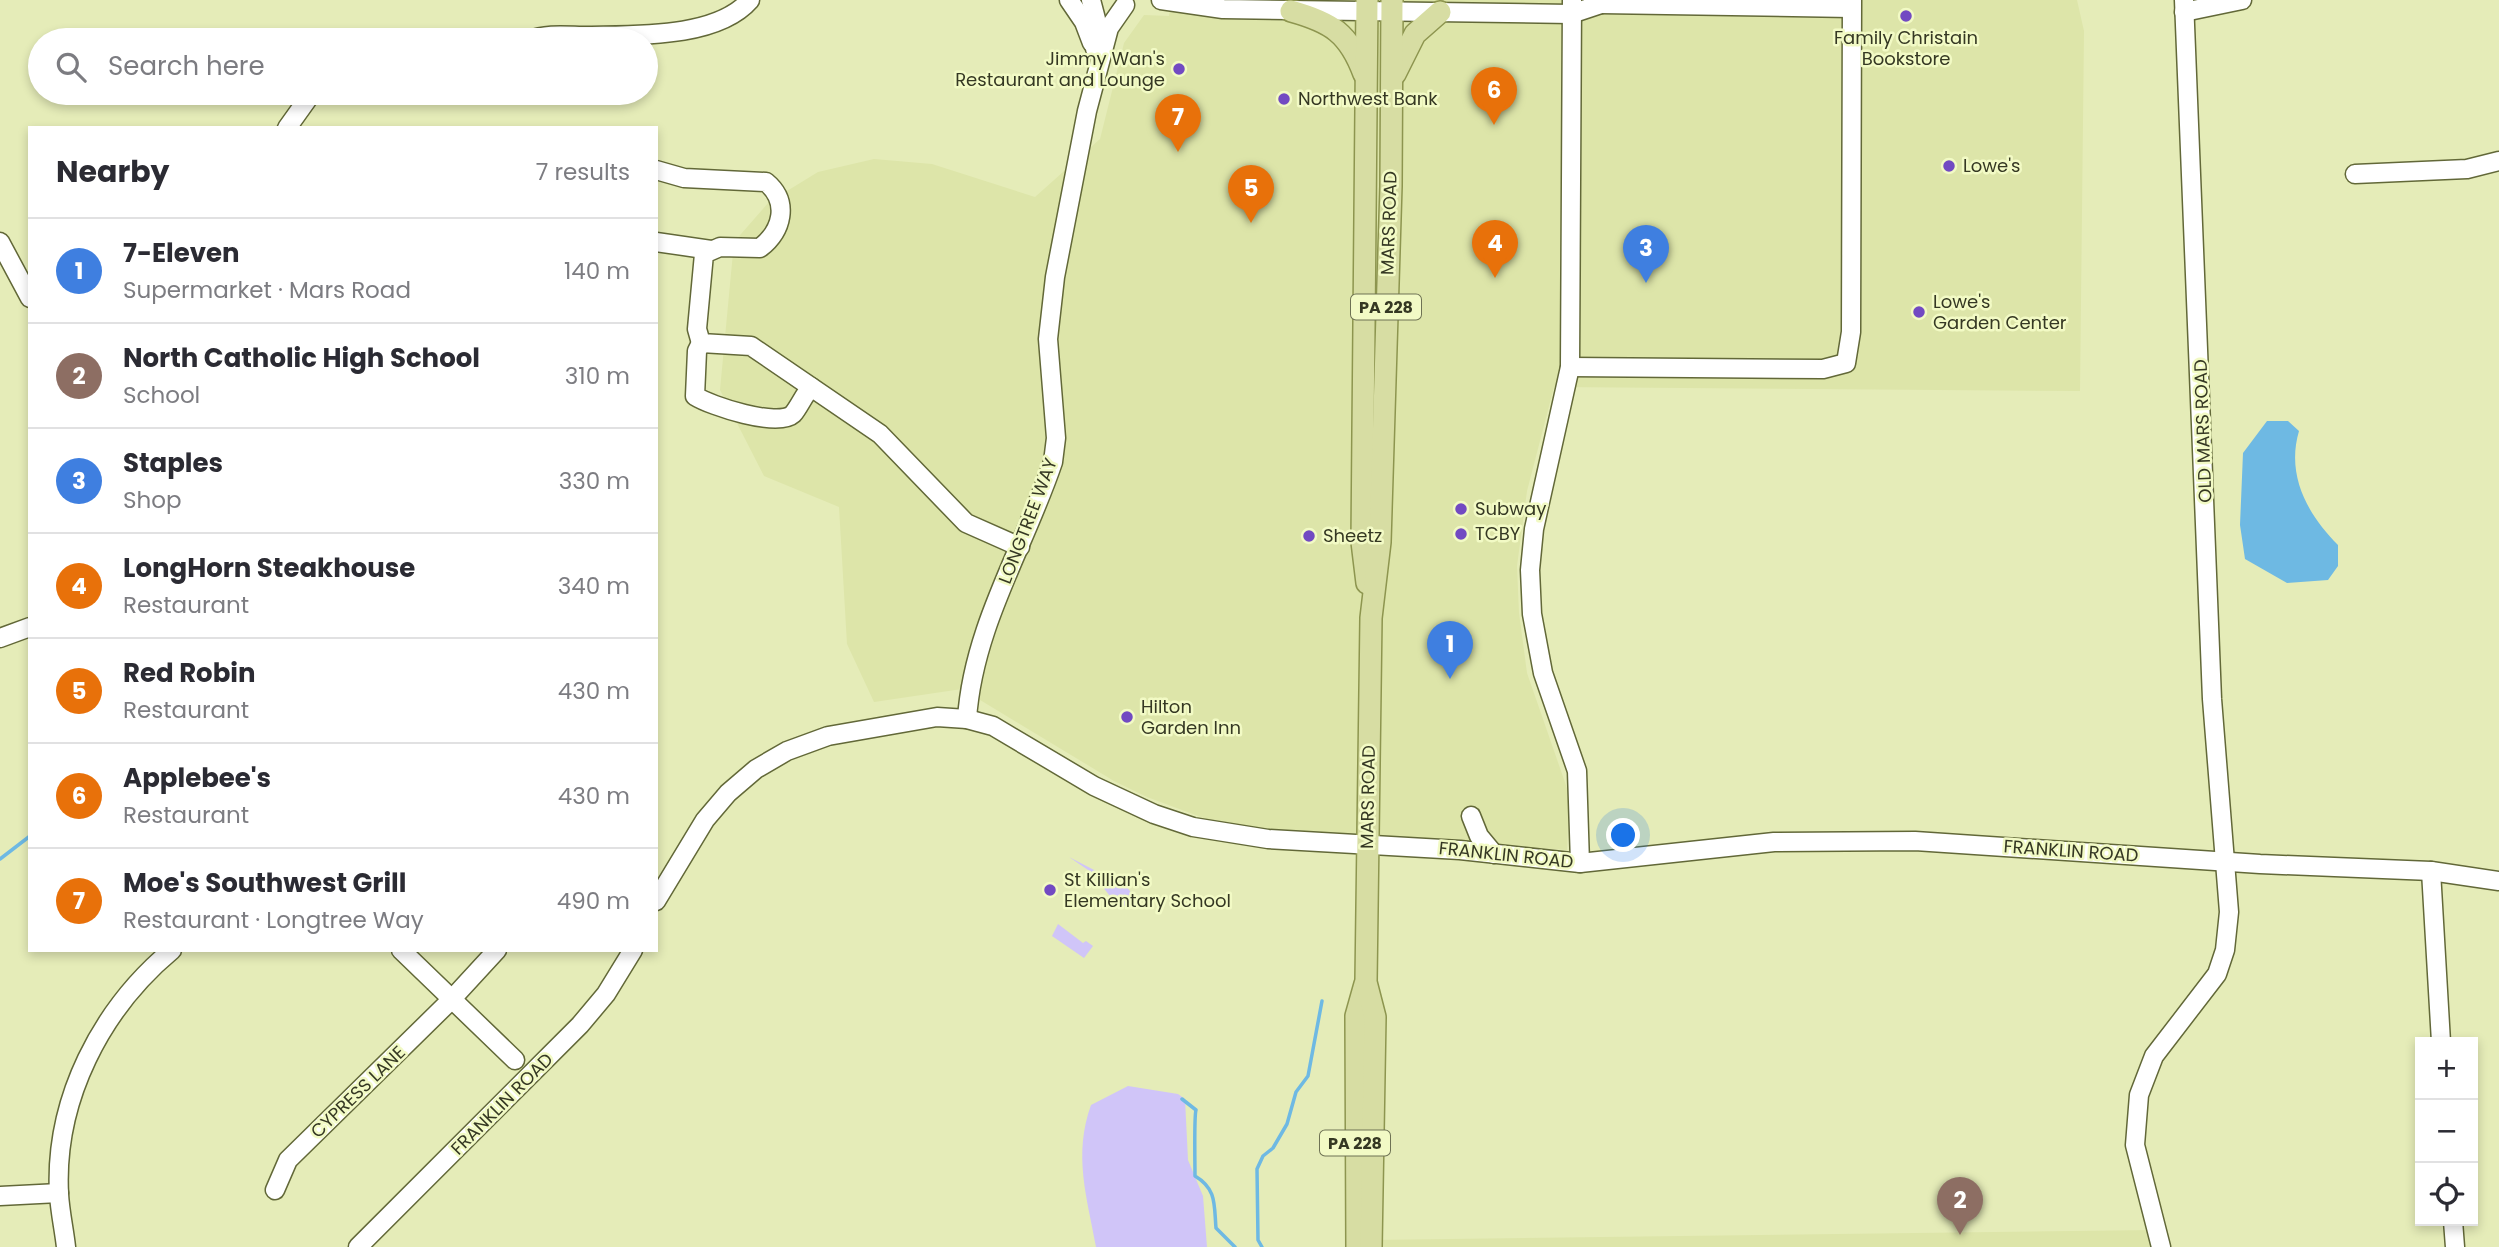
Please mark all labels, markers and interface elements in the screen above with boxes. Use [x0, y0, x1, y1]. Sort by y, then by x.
marker: Family Christain Bookstore [1898, 8, 1914, 24]
place label: Family Christain Bookstore [1834, 25, 1978, 71]
search box [28, 28, 658, 105]
place label: Jimmy Wan's Restaurant and Lounge [955, 46, 1165, 92]
icon: search [52, 48, 90, 86]
text: Search here [108, 48, 265, 84]
marker: Jimmy Wan's Restaurant and Lounge [1171, 61, 1187, 77]
pin: 6 [1471, 67, 1517, 125]
place label: Northwest Bank [1298, 86, 1438, 111]
marker: Northwest Bank [1276, 91, 1292, 107]
pin: 7 [1155, 94, 1201, 152]
text: Nearby [56, 150, 170, 193]
place label: Lowe's [1963, 153, 2020, 178]
text: 7 results [536, 156, 630, 188]
marker: Lowe's [1941, 158, 1957, 174]
pin: 5 [1228, 165, 1274, 223]
street label: MARS ROAD [1374, 171, 1403, 275]
pin: 4 [1472, 220, 1518, 278]
pin: 3 [1623, 225, 1669, 283]
text: 7-Eleven [123, 235, 240, 271]
text: 1 [75, 255, 83, 287]
text: 140 m [564, 255, 630, 287]
text: Supermarket · Mars Road [123, 274, 411, 306]
place label: Lowe's Garden Center [1933, 289, 2067, 335]
road number: PA 228 [1351, 294, 1421, 320]
marker: Lowe's Garden Center [1911, 304, 1927, 320]
text: North Catholic High School [123, 340, 480, 376]
street label: OLD MARS ROAD [2188, 359, 2217, 503]
text: 2 [72, 360, 86, 392]
text: 310 m [565, 360, 630, 392]
text: School [123, 379, 200, 411]
text: Staples [123, 445, 223, 481]
street label: LONGTREE WAY [992, 454, 1063, 587]
text: 3 [72, 465, 86, 497]
text: 330 m [559, 465, 630, 497]
text: Shop [123, 484, 182, 516]
place label: Subway [1475, 496, 1546, 521]
marker: Subway [1453, 501, 1469, 517]
place label: TCBY [1475, 521, 1521, 546]
place label: Sheetz [1323, 523, 1382, 548]
marker: TCBY [1453, 526, 1469, 542]
marker: Sheetz [1301, 528, 1317, 544]
text: LongHorn Steakhouse [123, 550, 415, 586]
text: 4 [71, 570, 87, 602]
text: 340 m [558, 570, 630, 602]
text: Restaurant [123, 589, 249, 621]
pin: 1 [1427, 621, 1473, 679]
text: Red Robin [123, 655, 256, 691]
text: 5 [72, 675, 86, 707]
text: 430 m [558, 675, 630, 707]
text: Restaurant [123, 694, 249, 726]
place label: Hilton Garden Inn [1141, 694, 1241, 740]
marker: Hilton Garden Inn [1119, 709, 1135, 725]
street label: MARS ROAD [1354, 745, 1381, 849]
text: Applebee's [123, 760, 271, 796]
text: 6 [72, 780, 86, 812]
text: 430 m [558, 780, 630, 812]
text: Restaurant [123, 799, 249, 831]
your location [1606, 818, 1640, 852]
street label: FRANKLIN ROAD [2003, 833, 2139, 868]
street label: FRANKLIN ROAD [1438, 835, 1575, 874]
text: Moe's Southwest Grill [123, 865, 406, 901]
place label: St Killian's Elementary School [1064, 867, 1231, 913]
marker: St Killian's Elementary School [1042, 882, 1058, 898]
text: 7 [73, 885, 85, 917]
text: 490 m [557, 885, 630, 917]
text: Restaurant · Longtree Way [123, 904, 424, 936]
map controls [2415, 1037, 2478, 1226]
button: + [2415, 1037, 2478, 1100]
street label: CYPRESS LANE [305, 1040, 410, 1143]
street label: FRANKLIN ROAD [445, 1047, 558, 1160]
button: − [2415, 1100, 2478, 1163]
road number: PA 228 [1320, 1130, 1390, 1156]
button: locate [2415, 1163, 2478, 1226]
pin: 2 [1937, 1177, 1983, 1235]

